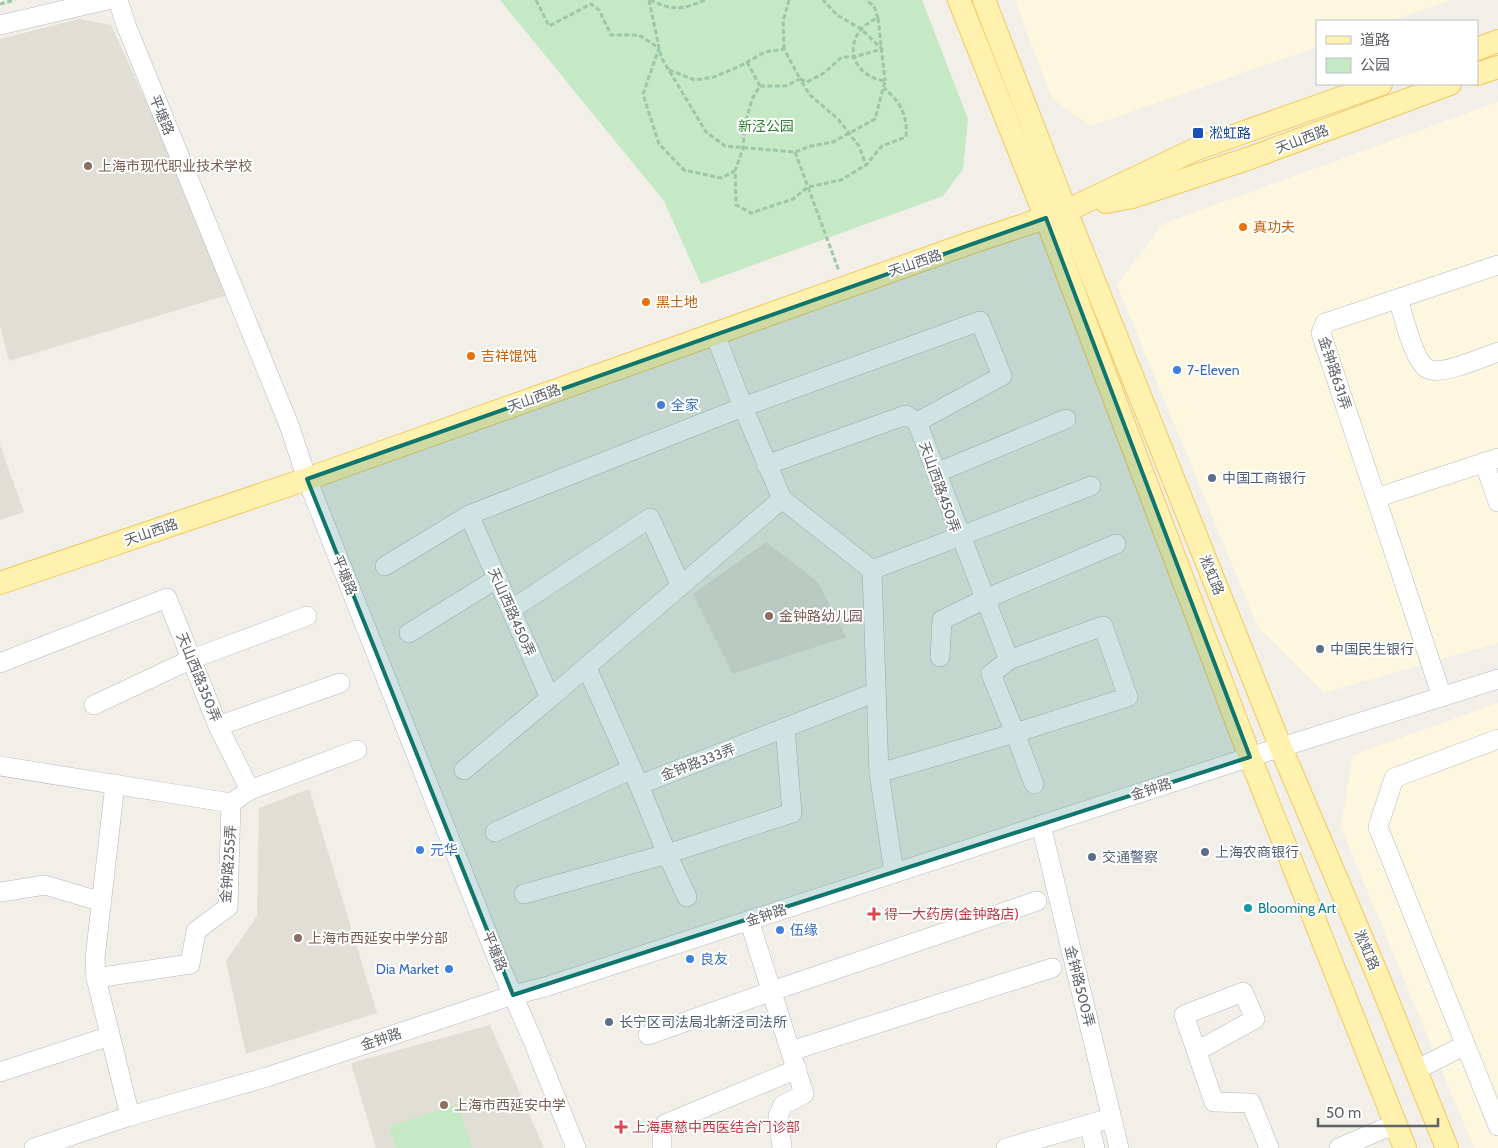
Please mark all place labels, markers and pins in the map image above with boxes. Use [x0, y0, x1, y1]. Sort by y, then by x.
place label: 淞虹路 [1209, 124, 1251, 142]
marker: 淞虹路 [1191, 126, 1205, 140]
place label: 上海市现代职业技术学校 [98, 157, 252, 175]
marker: 上海市现代职业技术学校 [82, 160, 94, 172]
place label: 真功夫 [1253, 218, 1295, 236]
marker: 真功夫 [1237, 221, 1249, 233]
place label: 黑土地 [656, 293, 698, 311]
marker: 黑土地 [640, 296, 652, 308]
place label: 吉祥馄饨 [481, 347, 537, 365]
marker: 吉祥馄饨 [465, 350, 477, 362]
place label: 7-Eleven [1187, 361, 1240, 379]
marker: 7-Eleven [1171, 364, 1183, 376]
place label: 全家 [671, 396, 699, 414]
marker: 全家 [655, 399, 667, 411]
place label: 中国工商银行 [1222, 469, 1306, 487]
marker: 中国工商银行 [1206, 472, 1218, 484]
place label: 金钟路幼儿园 [779, 607, 863, 625]
marker: 金钟路幼儿园 [763, 610, 775, 622]
place label: 中国民生银行 [1330, 640, 1414, 658]
marker: 中国民生银行 [1314, 643, 1326, 655]
place label: 元华 [430, 841, 458, 859]
place label: 上海农商银行 [1215, 843, 1299, 861]
marker: 元华 [414, 844, 426, 856]
marker: 上海农商银行 [1199, 846, 1211, 858]
place label: 交通警察 [1102, 848, 1158, 866]
marker: 交通警察 [1086, 851, 1098, 863]
place label: Blooming Art [1258, 899, 1336, 917]
marker: Blooming Art [1242, 902, 1254, 914]
place label: 得一大药房(金钟路店) [884, 905, 1019, 923]
marker: 得一大药房(金钟路店) [868, 908, 880, 920]
place label: 伍缘 [790, 921, 818, 939]
marker: 伍缘 [774, 924, 786, 936]
place label: 上海市西延安中学分部 [308, 929, 448, 947]
marker: 上海市西延安中学分部 [292, 932, 304, 944]
place label: 良友 [700, 950, 728, 968]
marker: 良友 [684, 953, 696, 965]
place label: Dia Market [376, 960, 439, 978]
marker: Dia Market [443, 963, 455, 975]
place label: 长宁区司法局北新泾司法所 [619, 1013, 787, 1031]
marker: 长宁区司法局北新泾司法所 [603, 1016, 615, 1028]
place label: 上海市西延安中学 [454, 1096, 566, 1114]
marker: 上海市西延安中学 [438, 1099, 450, 1111]
place label: 上海惠慈中西医结合门诊部 [632, 1118, 800, 1136]
marker: 上海惠慈中西医结合门诊部 [614, 1120, 628, 1134]

